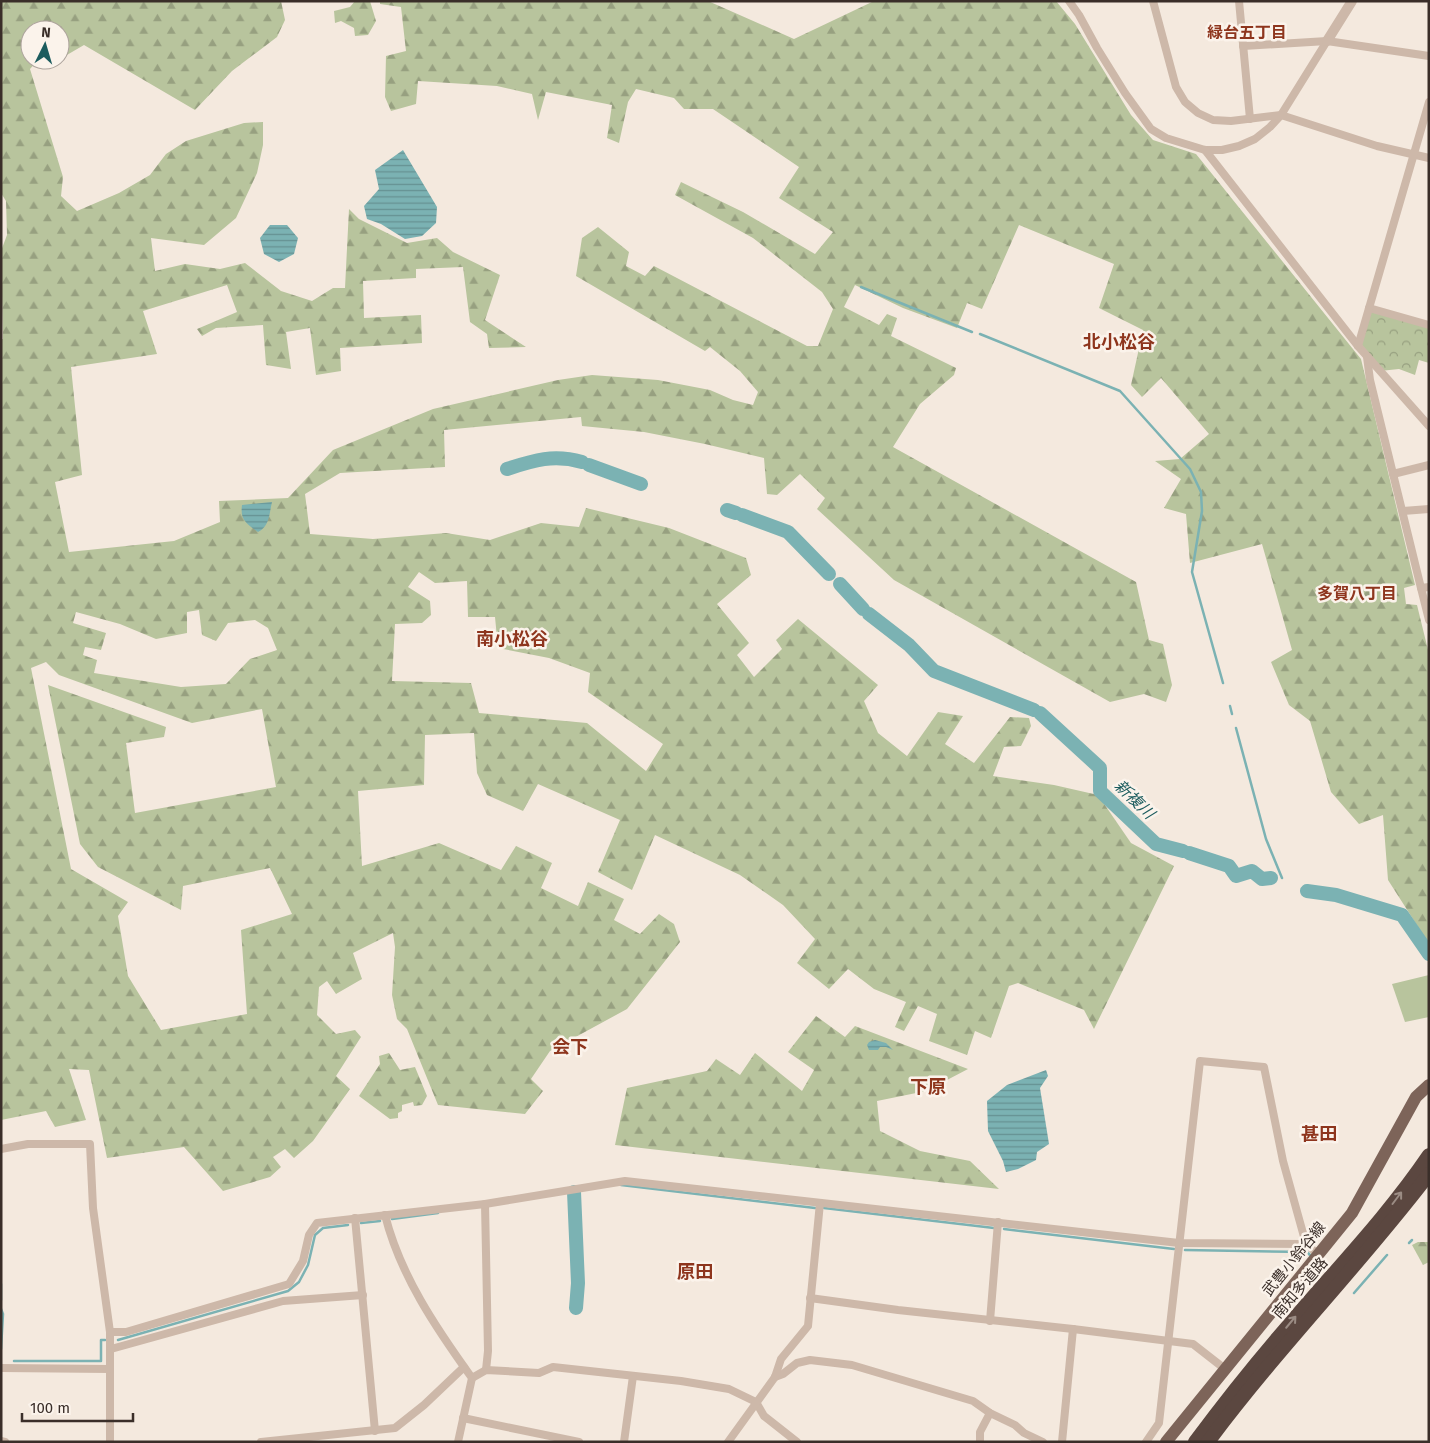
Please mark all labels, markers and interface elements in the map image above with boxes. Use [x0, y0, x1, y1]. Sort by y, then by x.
north arrow [20, 20, 70, 70]
district label: 緑台五丁目 [1207, 23, 1287, 42]
text: N [41, 24, 51, 41]
district label: 北小松谷 [1083, 331, 1155, 353]
district label: 多賀八丁目 [1317, 584, 1397, 603]
district label: 南小松谷 [476, 628, 548, 650]
water label: 新複川 [1111, 776, 1160, 824]
district label: 会下 [552, 1036, 588, 1058]
district label: 下原 [910, 1076, 946, 1098]
district label: 甚田 [1301, 1123, 1337, 1145]
one-way arrow [1391, 1192, 1402, 1205]
street label: 武豊小鈴谷線 [1259, 1218, 1329, 1300]
street label: 南知多道路 [1269, 1254, 1331, 1322]
district label: 原田 [677, 1261, 713, 1283]
one-way arrow [1285, 1316, 1296, 1329]
scale bar [22, 1390, 134, 1422]
text: 100 m [30, 1399, 70, 1417]

